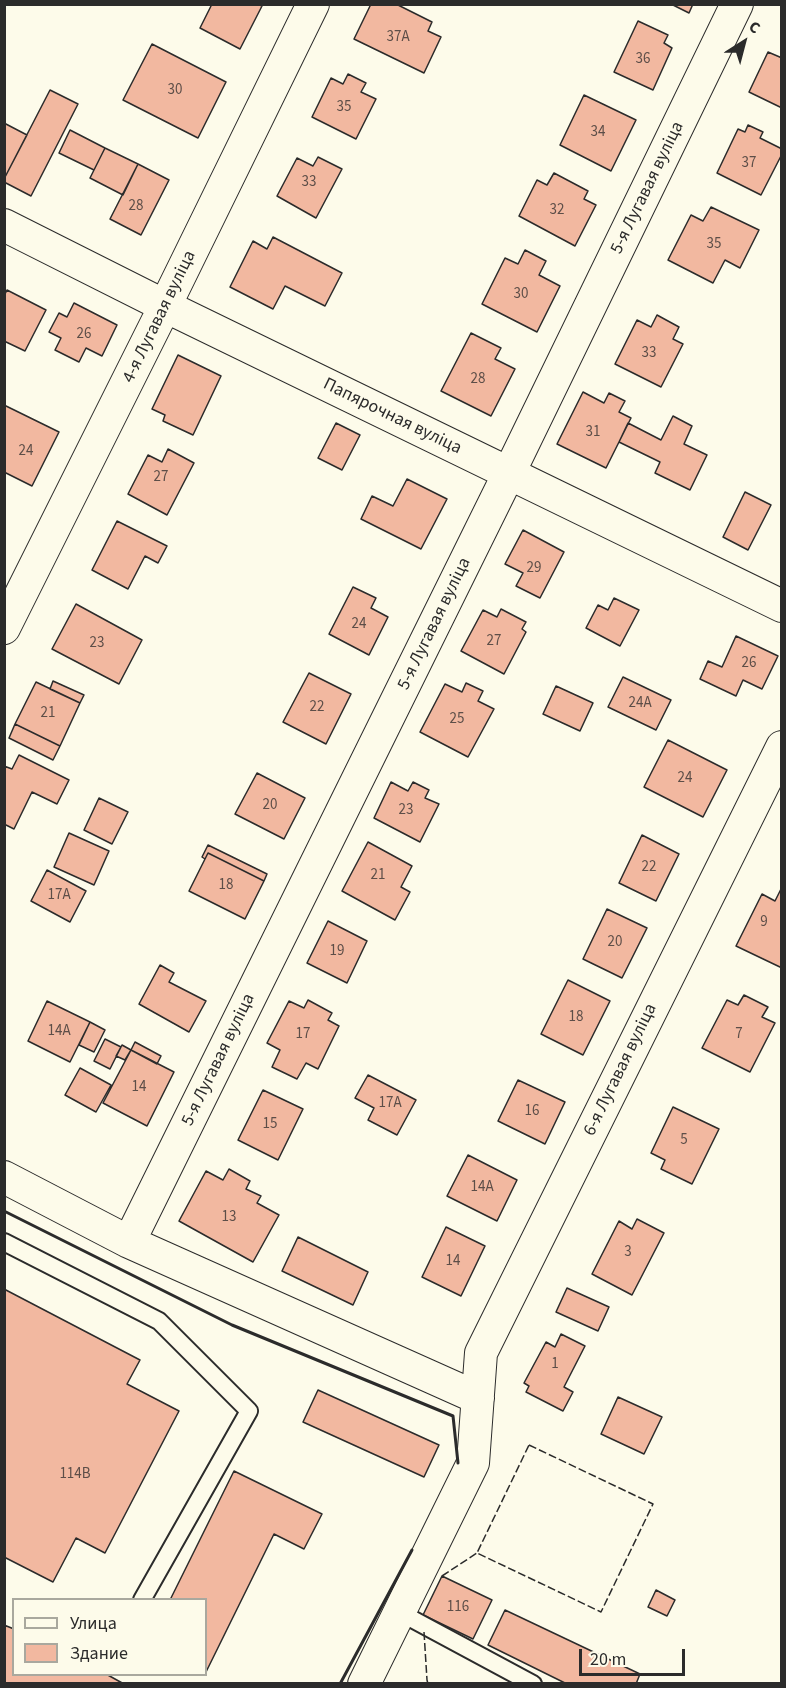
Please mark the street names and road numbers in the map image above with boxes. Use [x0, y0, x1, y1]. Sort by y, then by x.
street label: 5-я Лугавая вуліца [607, 118, 689, 258]
street label: 4-я Лугавая вуліца [119, 247, 201, 387]
street label: Папярочная вуліца [319, 374, 465, 460]
street label: 5-я Лугавая вуліца [394, 554, 476, 694]
street label: 5-я Лугавая вуліца [178, 990, 260, 1130]
street label: 6-я Лугавая вуліца [580, 1000, 662, 1140]

